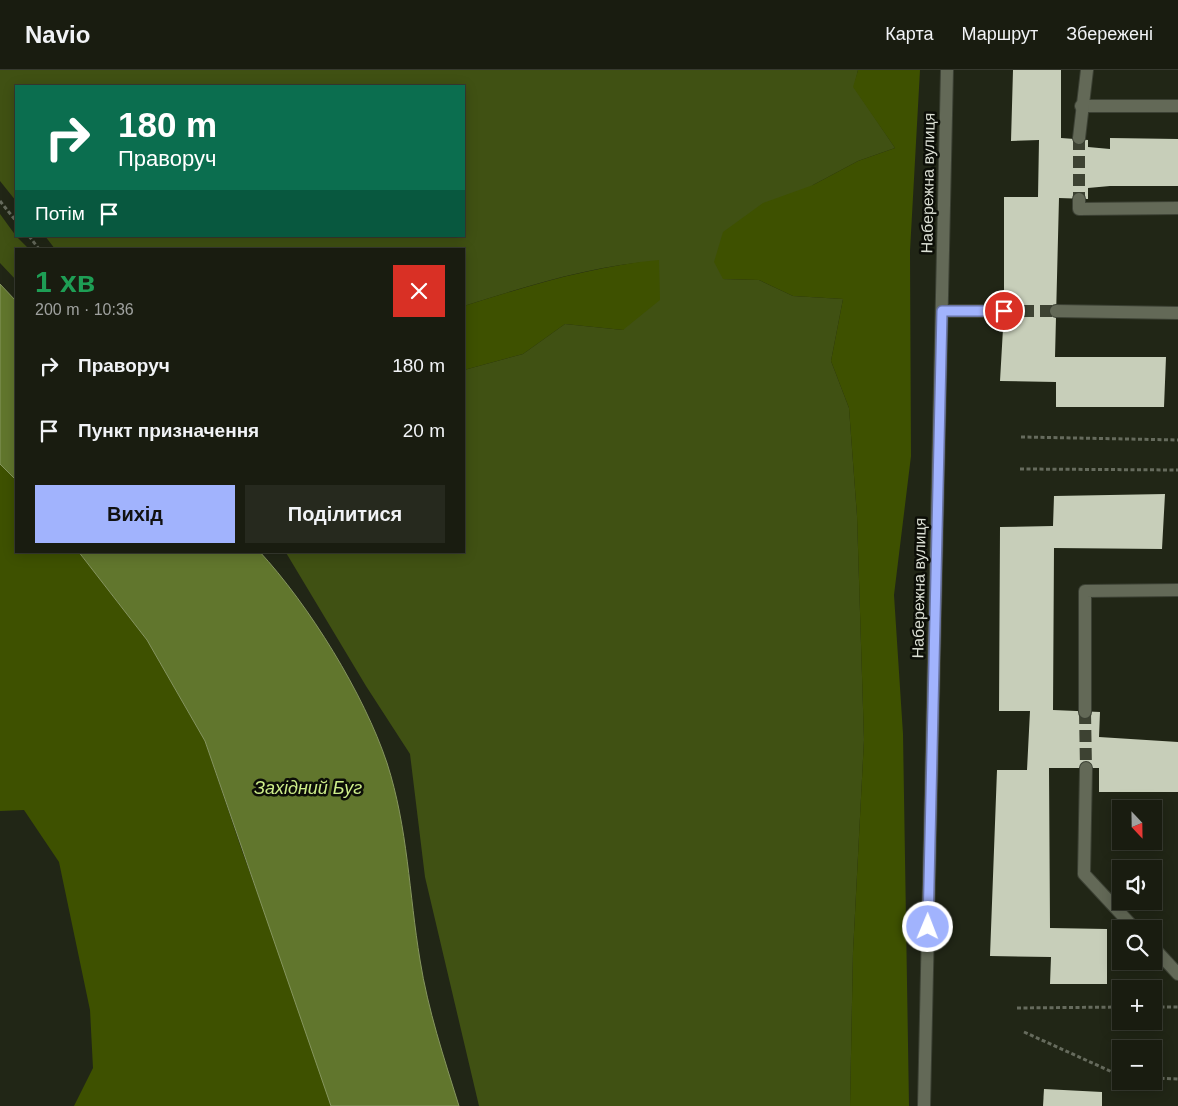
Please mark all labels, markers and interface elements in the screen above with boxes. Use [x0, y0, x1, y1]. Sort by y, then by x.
text: Navio [25, 21, 90, 48]
text: Карта [885, 24, 933, 44]
text: Маршрут [961, 24, 1038, 44]
text: Збережені [1066, 24, 1153, 44]
icon: right [35, 105, 100, 170]
text: 180 m [118, 105, 217, 144]
street label: Набережна вулиця [918, 112, 938, 254]
text: Праворуч [118, 146, 216, 171]
icon: arrive [95, 200, 123, 228]
text: Потім [35, 203, 85, 224]
text: 1 хв [35, 265, 95, 298]
button: close [393, 265, 445, 317]
pin [983, 290, 1025, 332]
icon: arrive [990, 297, 1018, 325]
text: 200 m · 10:36 [35, 301, 134, 318]
icon: right [35, 352, 63, 380]
text: Праворуч [78, 355, 170, 376]
text: 180 m [392, 355, 445, 376]
icon: arrive [35, 417, 63, 445]
text: Пункт призначення [78, 420, 259, 441]
text: 20 m [403, 420, 445, 441]
button: Вихід [35, 485, 235, 543]
button: Поділитися [245, 485, 445, 543]
street label: Набережна вулиця [909, 517, 929, 659]
water label: Західний Буг [254, 778, 362, 798]
north arrow [1112, 800, 1162, 850]
map controls [1112, 800, 1162, 1090]
button: sound [1112, 860, 1162, 910]
position arrow [901, 900, 953, 952]
button: search [1112, 920, 1162, 970]
button: + [1112, 980, 1162, 1030]
button: − [1112, 1040, 1162, 1090]

